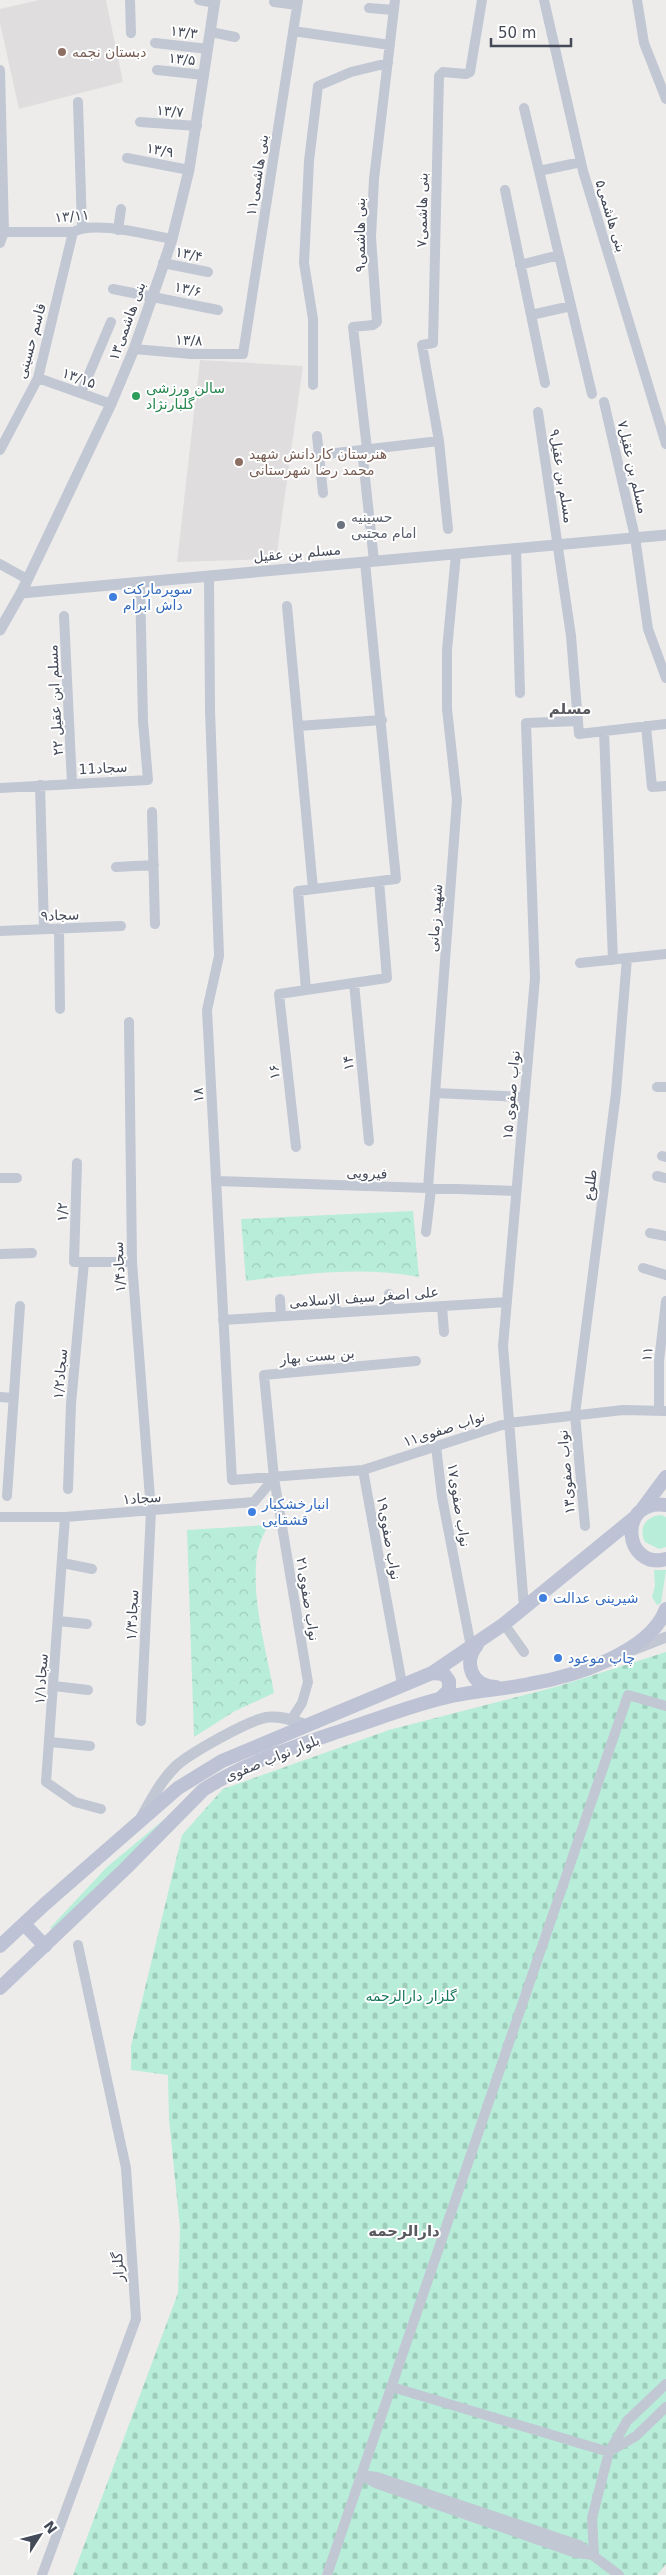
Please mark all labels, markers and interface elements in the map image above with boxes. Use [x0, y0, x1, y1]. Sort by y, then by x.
scale bar [491, 15, 571, 47]
street label: ۱۳/۳ [169, 22, 199, 42]
text: 50 m [498, 24, 536, 42]
place label: دبستان نجمه [72, 44, 146, 60]
marker: دبستان نجمه [56, 46, 68, 58]
street label: ۱۳/۵ [168, 50, 196, 68]
street label: ۱۳/۷ [156, 102, 185, 120]
street label: بنی هاشمی۱۱ [243, 133, 271, 217]
street label: ۱۳/۹ [145, 140, 175, 160]
street label: بنی هاشمی۷ [413, 172, 431, 248]
street label: بنی هاشمی۵ [592, 178, 630, 254]
street label: بنی هاشمی۹ [352, 198, 368, 272]
street label: ۱۳/۱۱ [54, 207, 90, 225]
street label: ۱۳/۴ [174, 243, 204, 265]
street label: ۱۳/۶ [173, 278, 203, 300]
street label: بنی هاشمی۱۳ [105, 280, 149, 362]
street label: قاسم حسینی [13, 301, 50, 381]
street label: ۱۳/۸ [175, 331, 204, 349]
street label: ۱۳/۱۵ [60, 365, 98, 391]
place label: سالن ورزشی گلبارنژاد [146, 380, 225, 413]
marker: سالن ورزشی گلبارنژاد [130, 390, 142, 402]
street label: مسلم بن عقیل۷ [614, 419, 652, 515]
street label: مسلم بن عقیل۹ [546, 428, 577, 524]
place label: هنرستان کاردانش شهید محمد رضا شهرستانی [249, 446, 387, 479]
marker: هنرستان کاردانش شهید محمد رضا شهرستانی [233, 456, 245, 468]
place label: حسینیه امام مجتبی [351, 509, 416, 541]
marker: حسینیه امام مجتبی [335, 519, 347, 531]
street label: مسلم بن عقیل [253, 541, 341, 566]
place label: سوپرمارکت داش ابرام [123, 581, 193, 614]
marker: سوپرمارکت داش ابرام [107, 591, 119, 603]
street label: مسلم ابن عقیل ۲۲ [44, 644, 67, 756]
district label: مسلم [549, 700, 591, 718]
street label: 11سجاد [78, 759, 128, 777]
street label: شهید زمانی [425, 883, 446, 953]
street label: ۹سجاد [40, 906, 80, 924]
street label: نواب صفوی ۱۵ [499, 1050, 524, 1140]
street label: ۱۴ [339, 1055, 357, 1071]
street label: ۱۶ [265, 1064, 283, 1080]
street label: ۱۸ [190, 1087, 206, 1103]
street label: فیرویی [346, 1164, 388, 1183]
street label: طلوع [580, 1168, 601, 1202]
street label: ۱/۲ [54, 1202, 70, 1222]
street label: ۱/۴سجاد [110, 1241, 128, 1293]
street label: علی اصغر سیف الاسلامی [289, 1284, 439, 1311]
street label: بن بست بهار [278, 1345, 355, 1368]
street label: ۱۱ [638, 1346, 656, 1362]
street label: ۱/۲سجاد [50, 1348, 70, 1400]
street label: ۱۱نواب صفوی [401, 1408, 487, 1451]
street label: ۱۳نواب صفوی [554, 1429, 579, 1515]
street label: ۱۷نواب صفوی [443, 1462, 474, 1548]
street label: ۱سجاد [122, 1489, 162, 1507]
street label: ۱۹نواب صفوی [373, 1495, 404, 1581]
place label: انبارخشکبار قشقایی [261, 1496, 329, 1528]
marker: انبارخشکبار قشقایی [246, 1506, 258, 1518]
street label: ۲۱نواب صفوی [292, 1556, 323, 1642]
street label: ۱/۳سجاد [123, 1589, 141, 1641]
place label: شیرینی عدالت [553, 1590, 639, 1607]
marker: شیرینی عدالت [537, 1592, 549, 1604]
place label: چاپ موعود [568, 1650, 635, 1667]
marker: چاپ موعود [552, 1652, 564, 1664]
street label: ۱/۱سجاد [31, 1653, 51, 1705]
street label: بلوار نواب صفوی [222, 1732, 322, 1785]
park label: گلزار دارالرحمه [365, 1988, 457, 2005]
district label: دارالرحمه [368, 2222, 440, 2240]
street label: گلزار [109, 2251, 128, 2283]
north arrow [15, 2510, 65, 2560]
text: N [41, 2518, 60, 2537]

